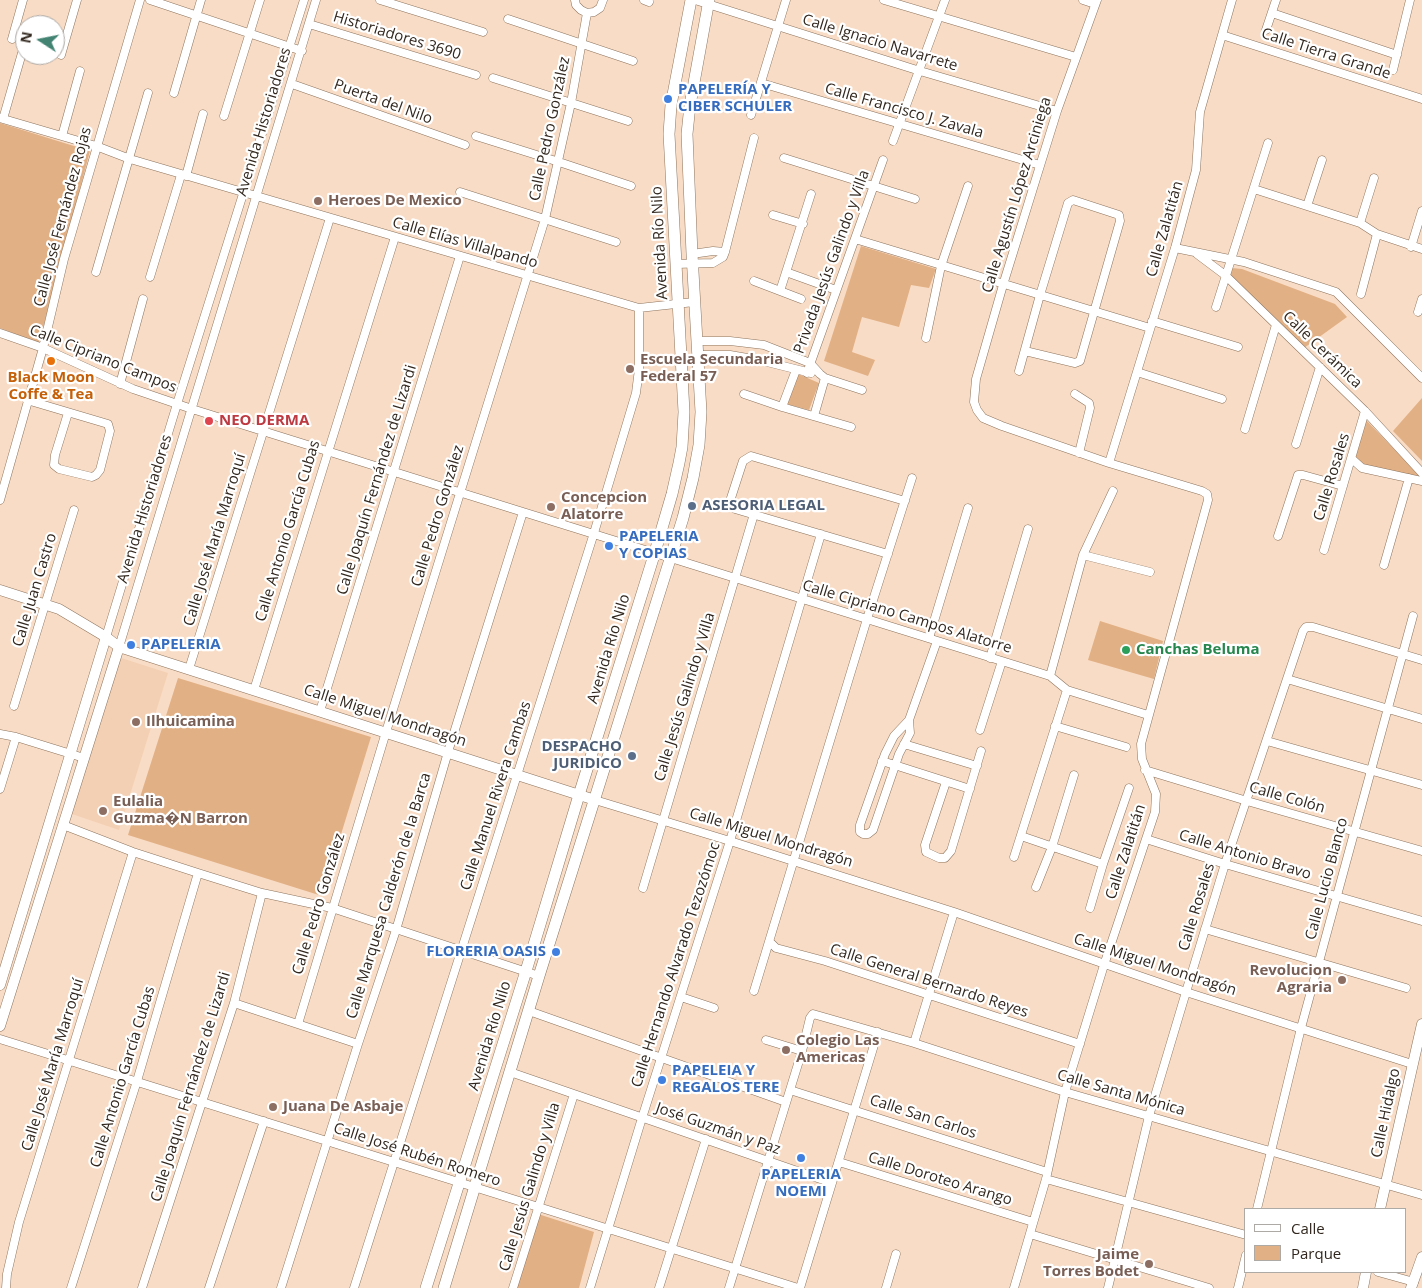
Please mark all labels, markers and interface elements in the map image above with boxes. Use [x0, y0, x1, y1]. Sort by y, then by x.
street label: Historiadores 3690 [331, 8, 463, 64]
street label: Calle Ignacio Navarrete [800, 11, 960, 75]
north arrow [15, 15, 65, 65]
street label: Calle Tierra Grande [1259, 25, 1393, 83]
text: N [15, 30, 36, 45]
street label: Avenida Historiadores [233, 46, 295, 198]
street label: Calle Pedro González [526, 55, 574, 203]
street label: Puerta del Nilo [331, 76, 435, 128]
street label: Calle Francisco J. Zavala [823, 80, 985, 142]
place label: PAPELERÍA Y CIBER SCHULER [678, 81, 792, 116]
marker: PAPELERÍA Y CIBER SCHULER [662, 93, 674, 105]
street label: Calle Agustín López Arciniega [979, 95, 1055, 295]
street label: Calle José Fernández Rojas [30, 125, 96, 309]
street label: Privada Jesús Galindo y Villa [790, 168, 874, 356]
street label: Calle Zalatitán [1143, 179, 1187, 279]
street label: Avenida Río Nilo [648, 186, 672, 300]
place label: Heroes De Mexico [328, 192, 462, 210]
marker: Heroes De Mexico [312, 195, 324, 207]
street label: Calle Elías Villalpando [390, 214, 540, 272]
street label: Calle Cerámica [1279, 308, 1365, 392]
street label: Calle Cipriano Campos [27, 321, 179, 397]
place label: Escuela Secundaria Federal 57 [640, 351, 783, 386]
marker: Black Moon Coffe & Tea [45, 355, 57, 367]
street label: Calle Joaquín Fernández de Lizardi [333, 363, 421, 597]
marker: Escuela Secundaria Federal 57 [624, 363, 636, 375]
place label: Black Moon Coffe & Tea [7, 369, 95, 404]
place label: NEO DERMA [219, 412, 309, 430]
marker: NEO DERMA [203, 415, 215, 427]
street label: Calle Rosales [1310, 431, 1354, 523]
street label: Avenida Historiadores [114, 433, 176, 585]
street label: Calle Antonio García Cubas [252, 438, 324, 624]
street label: Calle Pedro González [408, 443, 468, 589]
street label: Calle José María Marroquí [180, 452, 250, 628]
place label: Concepcion Alatorre [561, 489, 647, 524]
place label: ASESORIA LEGAL [702, 497, 825, 515]
marker: ASESORIA LEGAL [686, 500, 698, 512]
marker: Concepcion Alatorre [545, 501, 557, 513]
place label: PAPELERIA Y COPIAS [619, 528, 699, 563]
street label: Calle Juan Castro [9, 531, 61, 649]
marker: PAPELERIA Y COPIAS [603, 540, 615, 552]
street label: Calle Cipriano Campos Alatorre [800, 577, 1014, 657]
street label: Avenida Río Nilo [584, 592, 634, 706]
street label: Calle Jesús Galindo y Villa [651, 610, 719, 784]
place label: PAPELERIA [141, 636, 221, 654]
marker: PAPELERIA [125, 639, 137, 651]
place label: Canchas Beluma [1136, 641, 1260, 659]
marker: Canchas Beluma [1120, 644, 1132, 656]
street label: Calle Miguel Mondragón [301, 681, 469, 751]
street label: Calle Manuel Rivera Cambas [457, 699, 535, 893]
place label: Ilhuicamina [146, 713, 235, 731]
marker: Ilhuicamina [130, 716, 142, 728]
place label: DESPACHO JURIDICO [541, 738, 622, 773]
marker: DESPACHO JURIDICO [626, 750, 638, 762]
street label: Calle Marquesa Calderón de la Barca [343, 771, 435, 1021]
street label: Calle Colón [1247, 779, 1327, 817]
place label: Eulalia Guzma�N Barron [113, 793, 248, 828]
street label: Calle Zalatitán [1102, 802, 1150, 902]
marker: Eulalia Guzma�N Barron [97, 805, 109, 817]
street label: Calle Miguel Mondragón [687, 805, 855, 871]
street label: Calle Lucio Blanco [1302, 816, 1352, 942]
street label: Calle Antonio Bravo [1177, 826, 1313, 884]
street label: Calle Pedro González [289, 831, 349, 977]
street label: Calle Hernando Alvarado Tezozómoc [628, 840, 724, 1090]
street label: Calle Rosales [1175, 861, 1219, 953]
street label: Calle Miguel Mondragón [1071, 930, 1239, 1000]
street label: Calle General Bernardo Reyes [828, 940, 1030, 1022]
place label: FLORERIA OASIS [426, 943, 546, 961]
marker: FLORERIA OASIS [550, 946, 562, 958]
place label: Revolucion Agraria [1250, 962, 1332, 997]
street label: Calle Joaquín Fernández de Lizardi [147, 970, 235, 1204]
marker: Revolucion Agraria [1336, 974, 1348, 986]
street label: Calle José María Marroquí [18, 977, 88, 1153]
street label: Avenida Río Nilo [465, 979, 515, 1093]
street label: Calle Antonio García Cubas [87, 984, 159, 1170]
place label: Colegio Las Americas [796, 1032, 880, 1067]
marker: Colegio Las Americas [780, 1044, 792, 1056]
place label: PAPELEIA Y REGALOS TERE [672, 1062, 779, 1097]
street label: Calle Santa Mónica [1055, 1066, 1187, 1120]
street label: Calle Hidalgo [1368, 1067, 1404, 1159]
marker: PAPELEIA Y REGALOS TERE [656, 1074, 668, 1086]
street label: Calle San Carlos [867, 1091, 979, 1143]
place label: Juana De Asbaje [283, 1098, 403, 1116]
street label: José Guzmán y Paz [653, 1099, 783, 1159]
street label: Calle Jesús Galindo y Villa [496, 1100, 564, 1274]
marker: Juana De Asbaje [267, 1101, 279, 1113]
street label: Calle José Rubén Romero [331, 1119, 503, 1191]
street label: Calle Doroteo Arango [866, 1149, 1014, 1209]
marker: PAPELERIA NOEMI [795, 1152, 807, 1164]
place label: PAPELERIA NOEMI [761, 1166, 841, 1201]
legend [1244, 1208, 1407, 1273]
text: Calle [1291, 1218, 1325, 1238]
text: Parque [1291, 1243, 1341, 1263]
place label: Jaime Torres Bodet [1043, 1246, 1139, 1281]
marker: Jaime Torres Bodet [1143, 1258, 1155, 1270]

